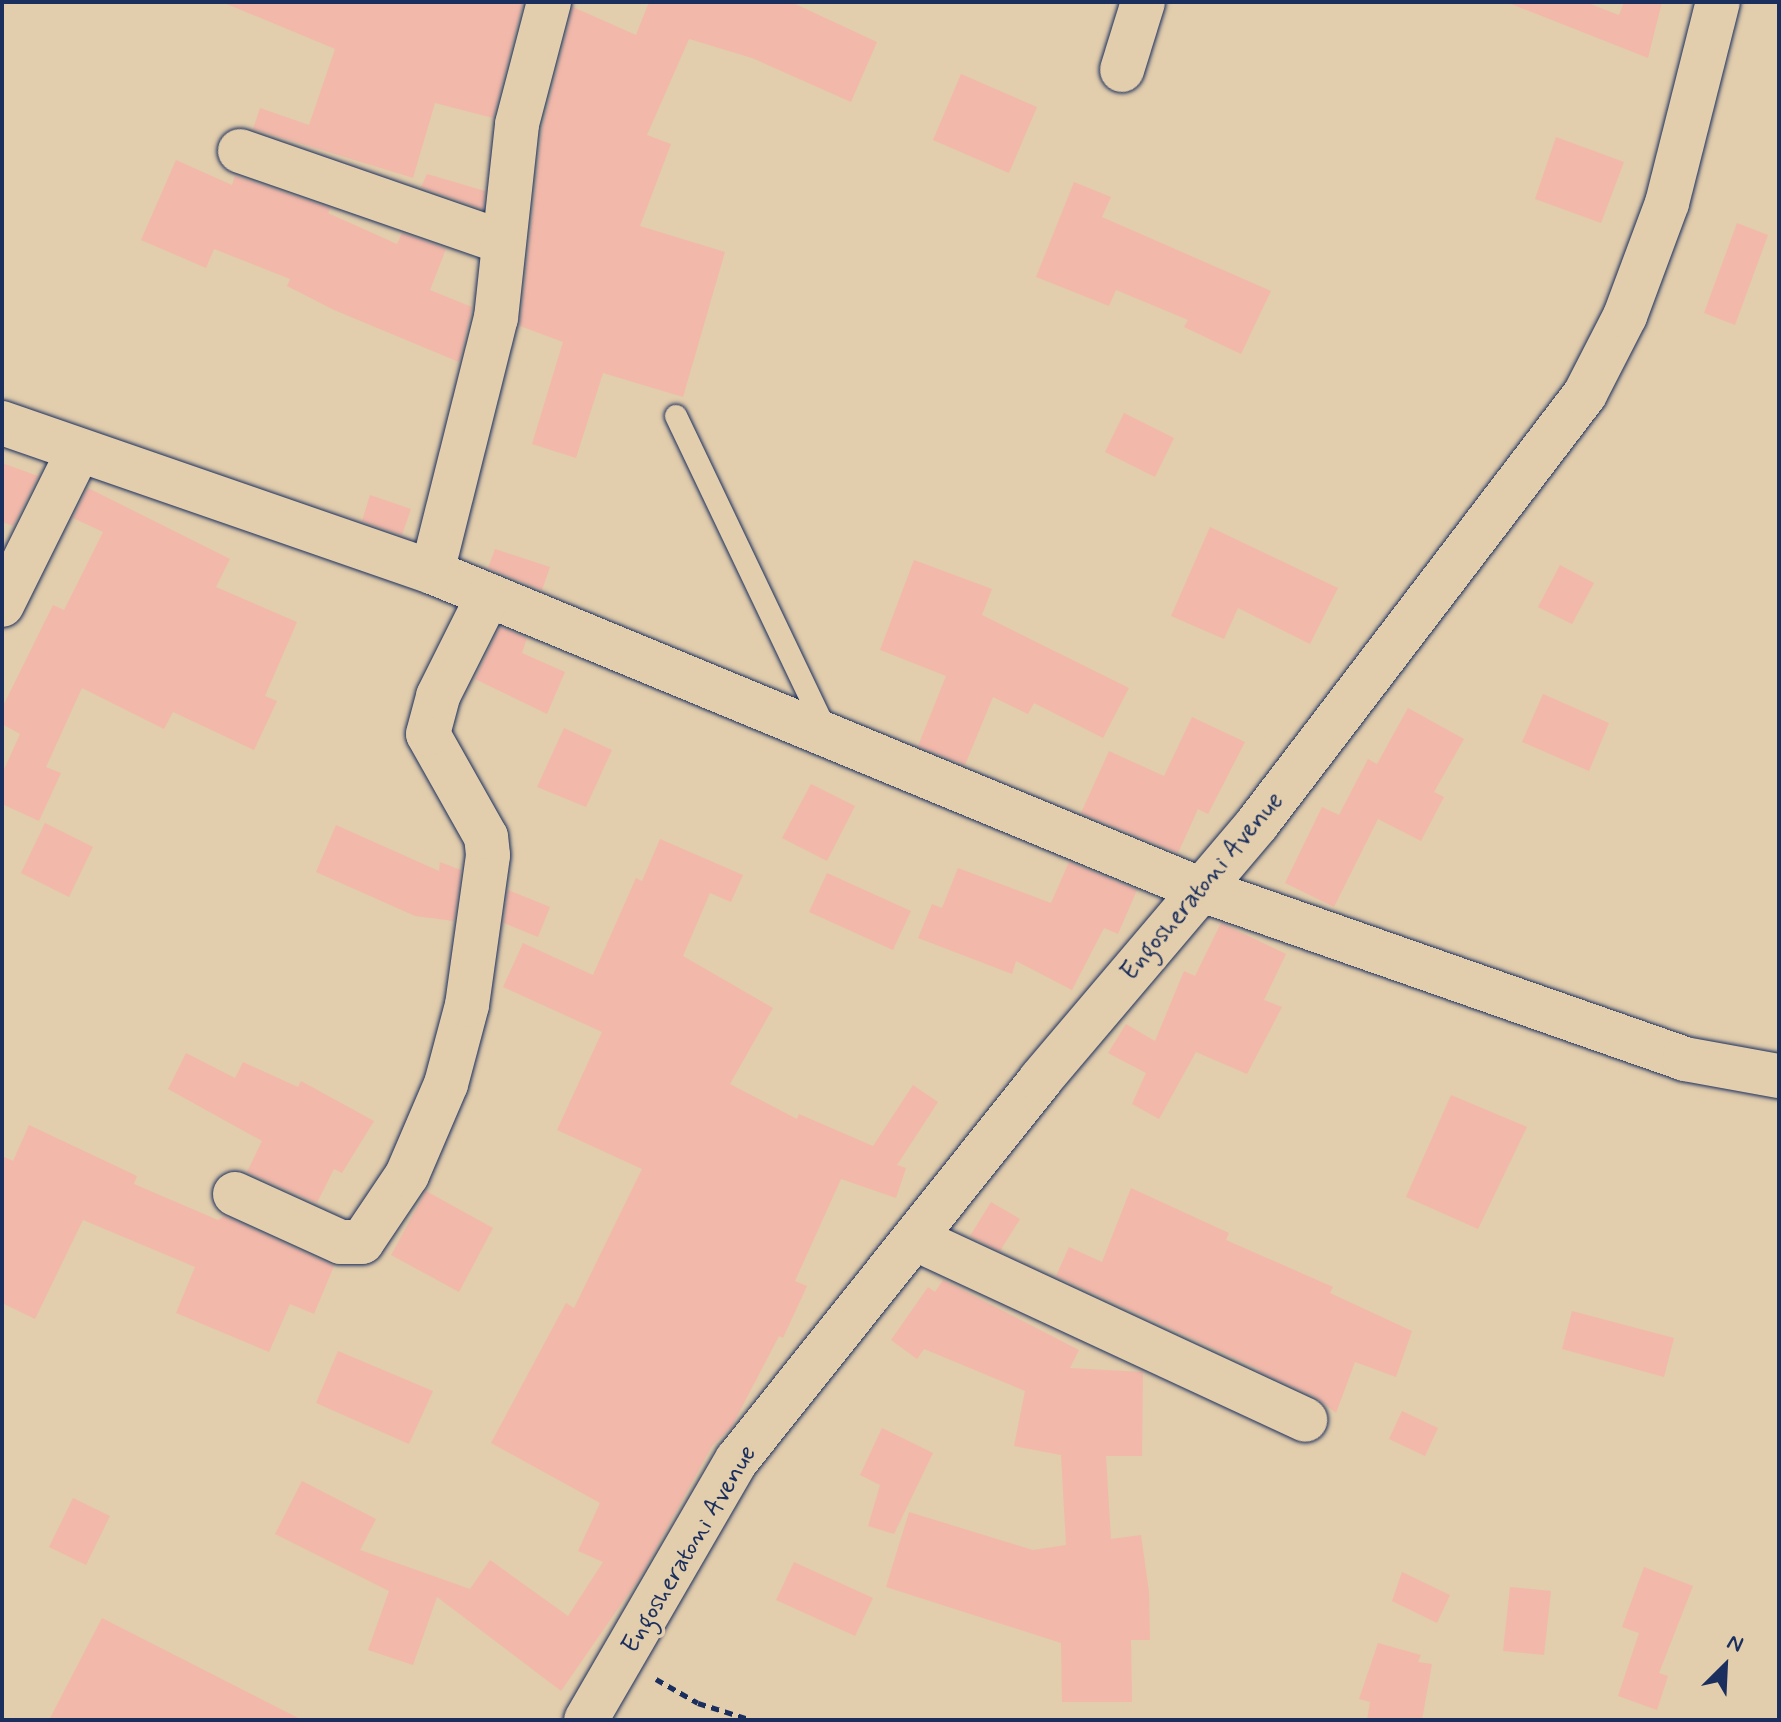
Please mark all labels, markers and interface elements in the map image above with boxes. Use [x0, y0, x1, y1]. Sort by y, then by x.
street label: Engosheratoni Avenue [1114, 785, 1292, 989]
street label: Engosheratoni Avenue [615, 1439, 765, 1661]
north arrow [1685, 1626, 1765, 1706]
text: N [1722, 1628, 1747, 1660]

